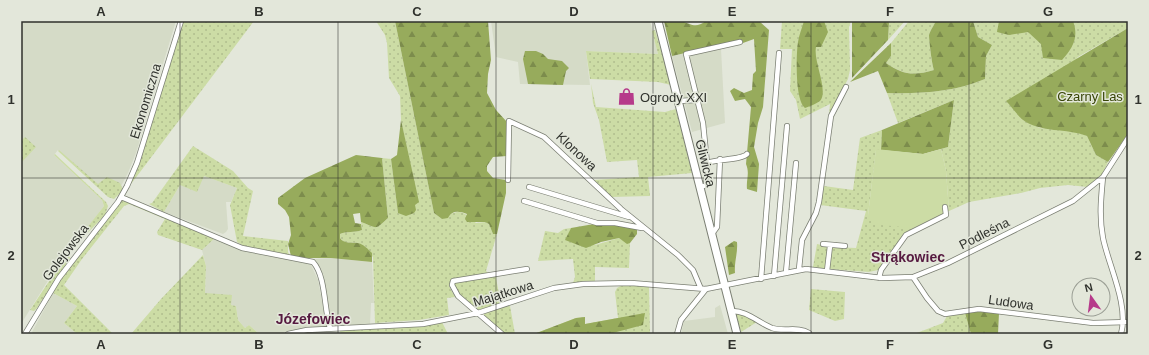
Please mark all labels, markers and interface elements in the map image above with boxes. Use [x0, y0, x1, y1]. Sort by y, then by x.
text: A [96, 4, 106, 19]
text: B [254, 4, 264, 19]
text: C [412, 4, 422, 19]
text: D [569, 4, 579, 19]
text: E [728, 4, 737, 19]
text: F [886, 4, 894, 19]
text: G [1043, 4, 1053, 19]
street label: Ekonomiczna [127, 61, 164, 141]
shop icon: Ogrody XXI [617, 87, 637, 107]
park label: Czarny Las [1057, 89, 1123, 104]
place label: Ogrody XXI [640, 90, 707, 105]
text: 1 [7, 92, 15, 107]
text: 1 [1134, 92, 1142, 107]
street label: Klonowa [553, 129, 601, 174]
street label: Gliwicka [692, 138, 719, 189]
street label: Podleśna [957, 214, 1012, 252]
street label: Golejowska [39, 220, 92, 284]
text: 2 [7, 248, 15, 263]
text: 2 [1134, 248, 1142, 263]
district label: Strąkowiec [871, 249, 945, 265]
street label: Majątkowa [471, 277, 536, 310]
north arrow [1071, 277, 1111, 317]
text: N [1083, 281, 1094, 294]
street label: Ludowa [987, 292, 1035, 313]
district label: Józefowiec [276, 311, 351, 327]
text: A [96, 337, 106, 352]
text: B [254, 337, 264, 352]
text: C [412, 337, 422, 352]
text: D [569, 337, 579, 352]
text: E [728, 337, 737, 352]
text: F [886, 337, 894, 352]
text: G [1043, 337, 1053, 352]

